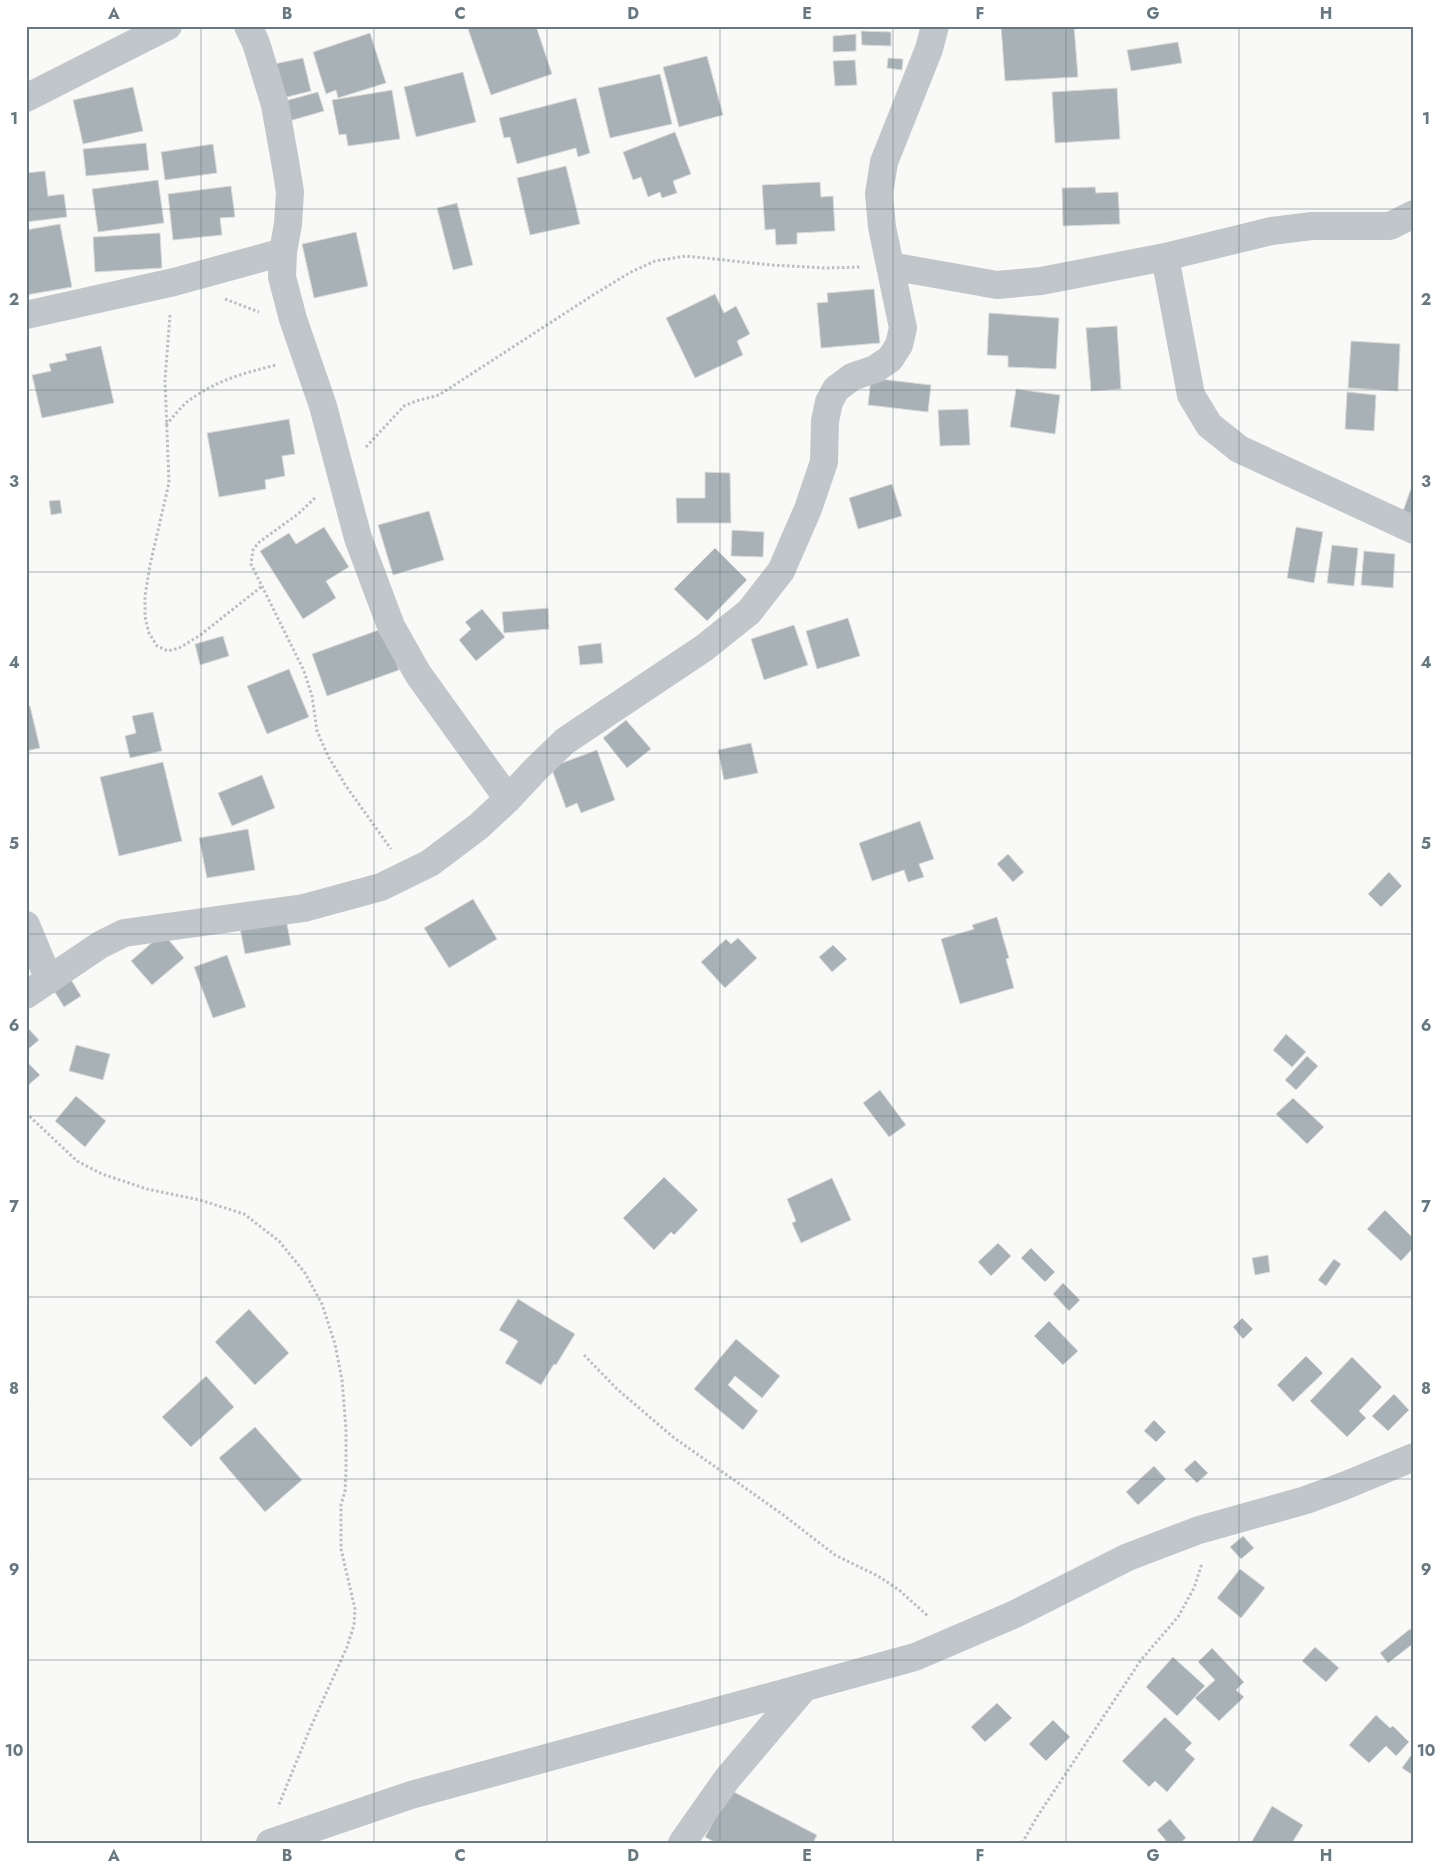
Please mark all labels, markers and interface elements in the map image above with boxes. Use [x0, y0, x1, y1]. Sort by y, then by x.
text: A [107, 2, 120, 25]
text: B [282, 2, 292, 25]
text: C [454, 2, 466, 25]
text: D [627, 2, 639, 25]
text: E [802, 2, 812, 25]
text: F [976, 2, 984, 25]
text: G [1146, 2, 1160, 25]
text: H [1320, 2, 1332, 25]
text: 1 [10, 107, 18, 130]
text: 1 [1422, 107, 1430, 130]
text: 2 [9, 288, 19, 311]
text: 2 [1421, 288, 1431, 311]
text: 3 [9, 470, 19, 493]
text: 3 [1421, 470, 1431, 493]
text: 4 [8, 651, 20, 674]
text: 4 [1420, 651, 1432, 674]
text: 5 [9, 832, 19, 855]
text: 5 [1421, 832, 1431, 855]
text: 6 [9, 1014, 19, 1037]
text: 6 [1421, 1014, 1431, 1037]
text: 7 [9, 1195, 19, 1218]
text: 7 [1421, 1195, 1431, 1218]
text: 8 [9, 1377, 19, 1400]
text: 8 [1421, 1377, 1431, 1400]
text: 9 [9, 1558, 19, 1581]
text: 9 [1421, 1558, 1431, 1581]
text: 10 [5, 1739, 23, 1762]
text: 10 [1417, 1739, 1435, 1762]
text: A [107, 1844, 120, 1867]
text: B [282, 1844, 292, 1867]
text: C [454, 1844, 466, 1867]
text: D [627, 1844, 639, 1867]
text: E [802, 1844, 812, 1867]
text: F [976, 1844, 984, 1867]
text: G [1146, 1844, 1160, 1867]
text: H [1320, 1844, 1332, 1867]

